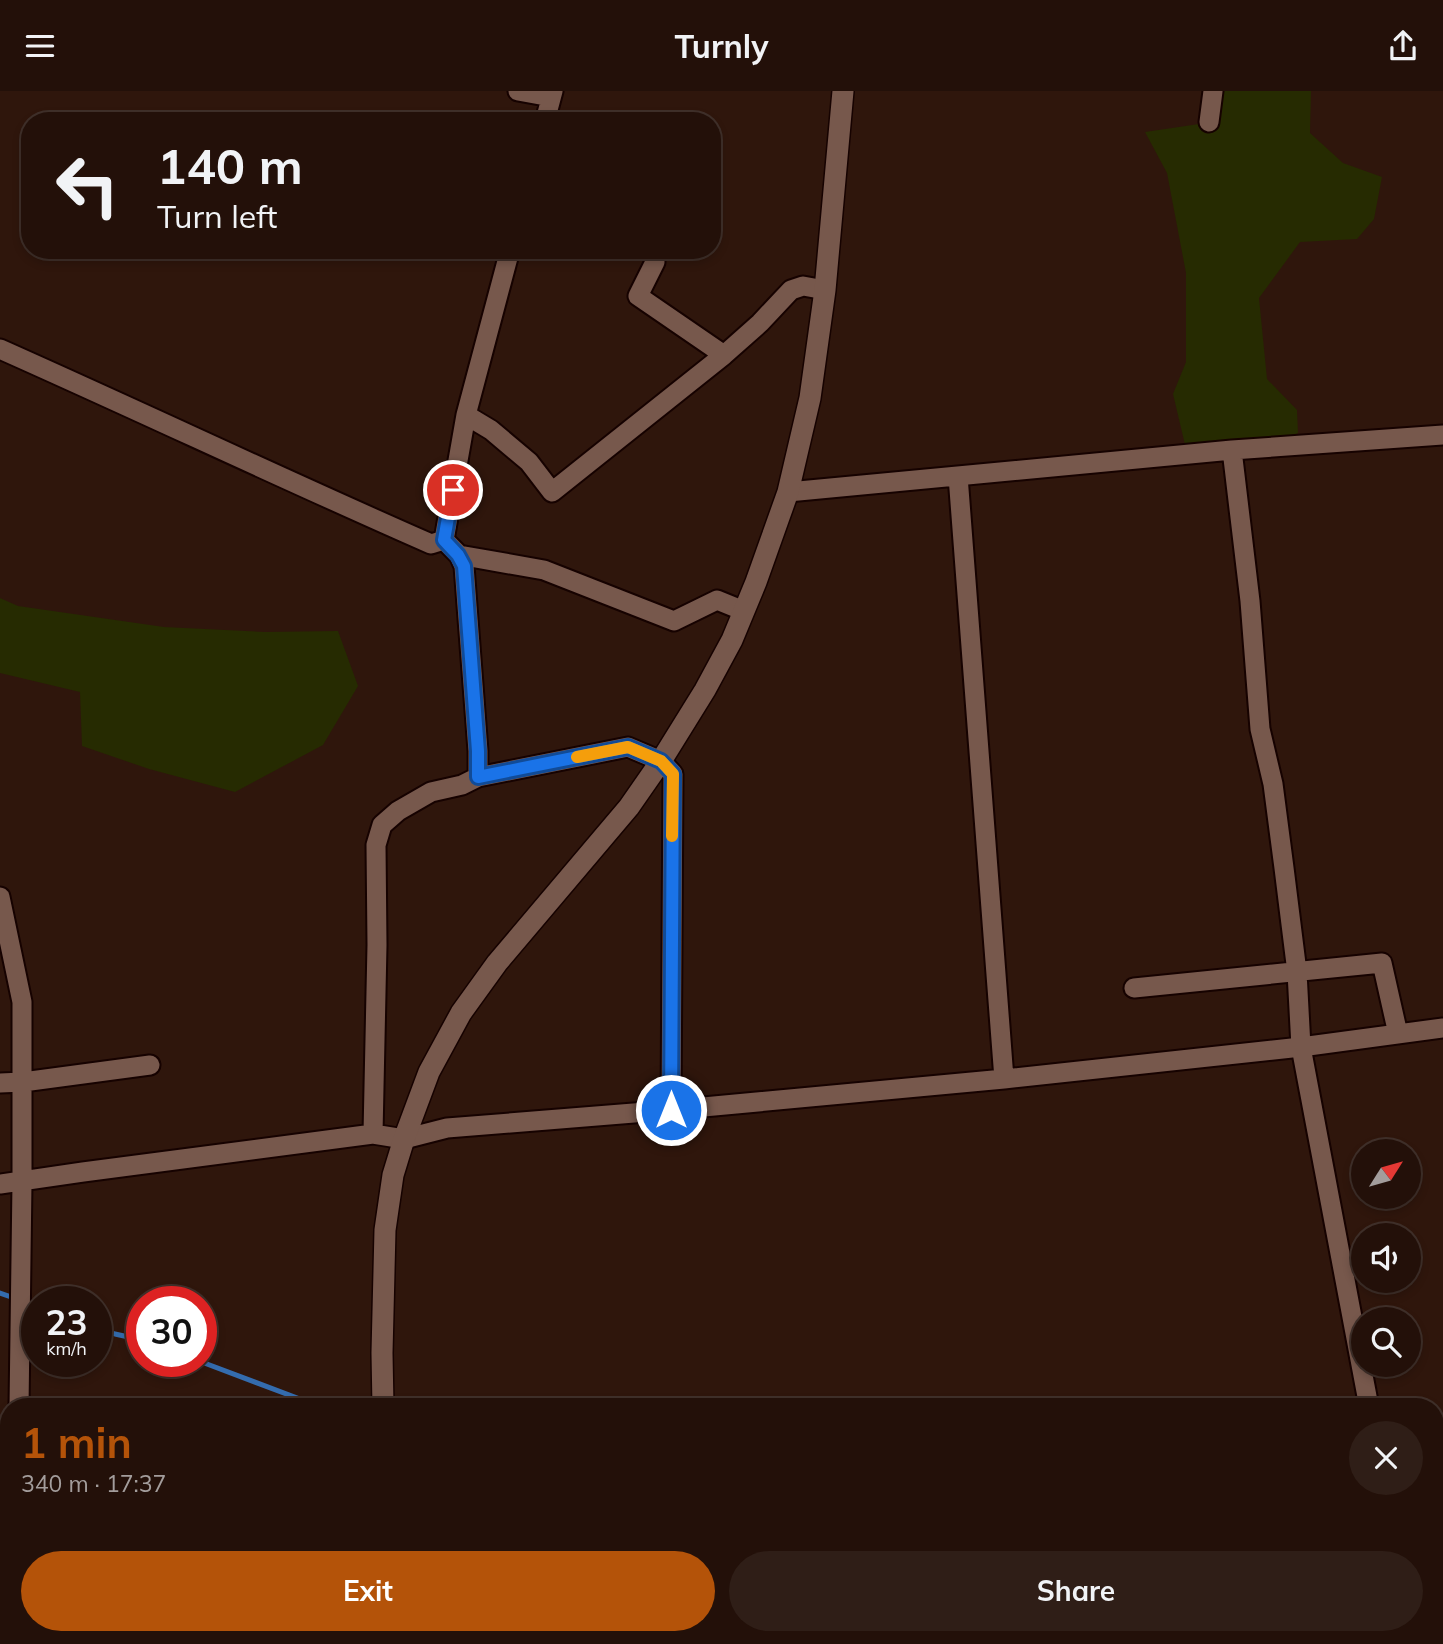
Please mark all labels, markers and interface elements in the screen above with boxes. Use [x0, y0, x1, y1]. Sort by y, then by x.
text: Turnly [674, 26, 769, 66]
icon: menu [21, 27, 59, 65]
icon: share [1384, 27, 1422, 65]
text: 140 m [157, 135, 303, 196]
icon: left [42, 140, 133, 231]
text: Turn left [157, 196, 277, 236]
pin [423, 460, 483, 520]
icon: arrive [434, 471, 472, 509]
position arrow [634, 1073, 708, 1147]
north arrow [1351, 1139, 1421, 1209]
map controls [1351, 1139, 1421, 1377]
button: sound [1351, 1223, 1421, 1293]
speed limit sign: 30 [126, 1286, 217, 1377]
text: 23 [45, 1300, 88, 1344]
button: search [1351, 1307, 1421, 1377]
text: km/h [46, 1337, 87, 1360]
text: 1 min [21, 1416, 132, 1469]
button: close [1349, 1421, 1423, 1495]
text: 340 m · 17:37 [21, 1469, 166, 1498]
button: Exit [21, 1551, 715, 1631]
button: Share [729, 1551, 1423, 1631]

